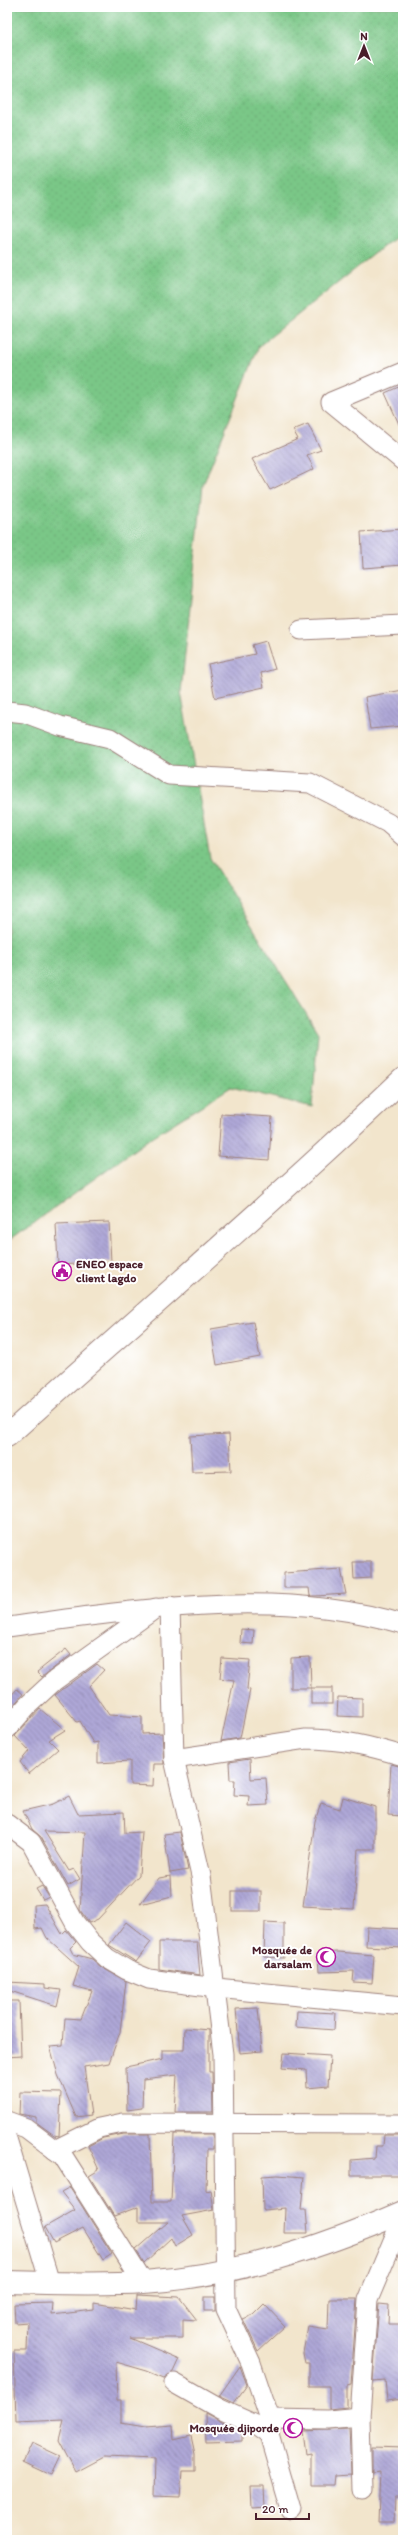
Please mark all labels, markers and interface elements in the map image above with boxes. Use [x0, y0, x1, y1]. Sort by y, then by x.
north arrow [344, 26, 384, 66]
text: N [360, 30, 368, 43]
place label: ENEO espace client lagdo [76, 1257, 143, 1286]
public building icon: ENEO espace client lagdo [51, 1260, 73, 1282]
place label: Mosquée de darsalam [252, 1943, 312, 1971]
mosque icon: Mosquée de darsalam [315, 1946, 337, 1968]
mosque icon: Mosquée djiporde [282, 2417, 304, 2439]
place label: Mosquée djiporde [189, 2421, 279, 2436]
scale bar [256, 2495, 309, 2521]
text: 20 m [262, 2502, 289, 2516]

